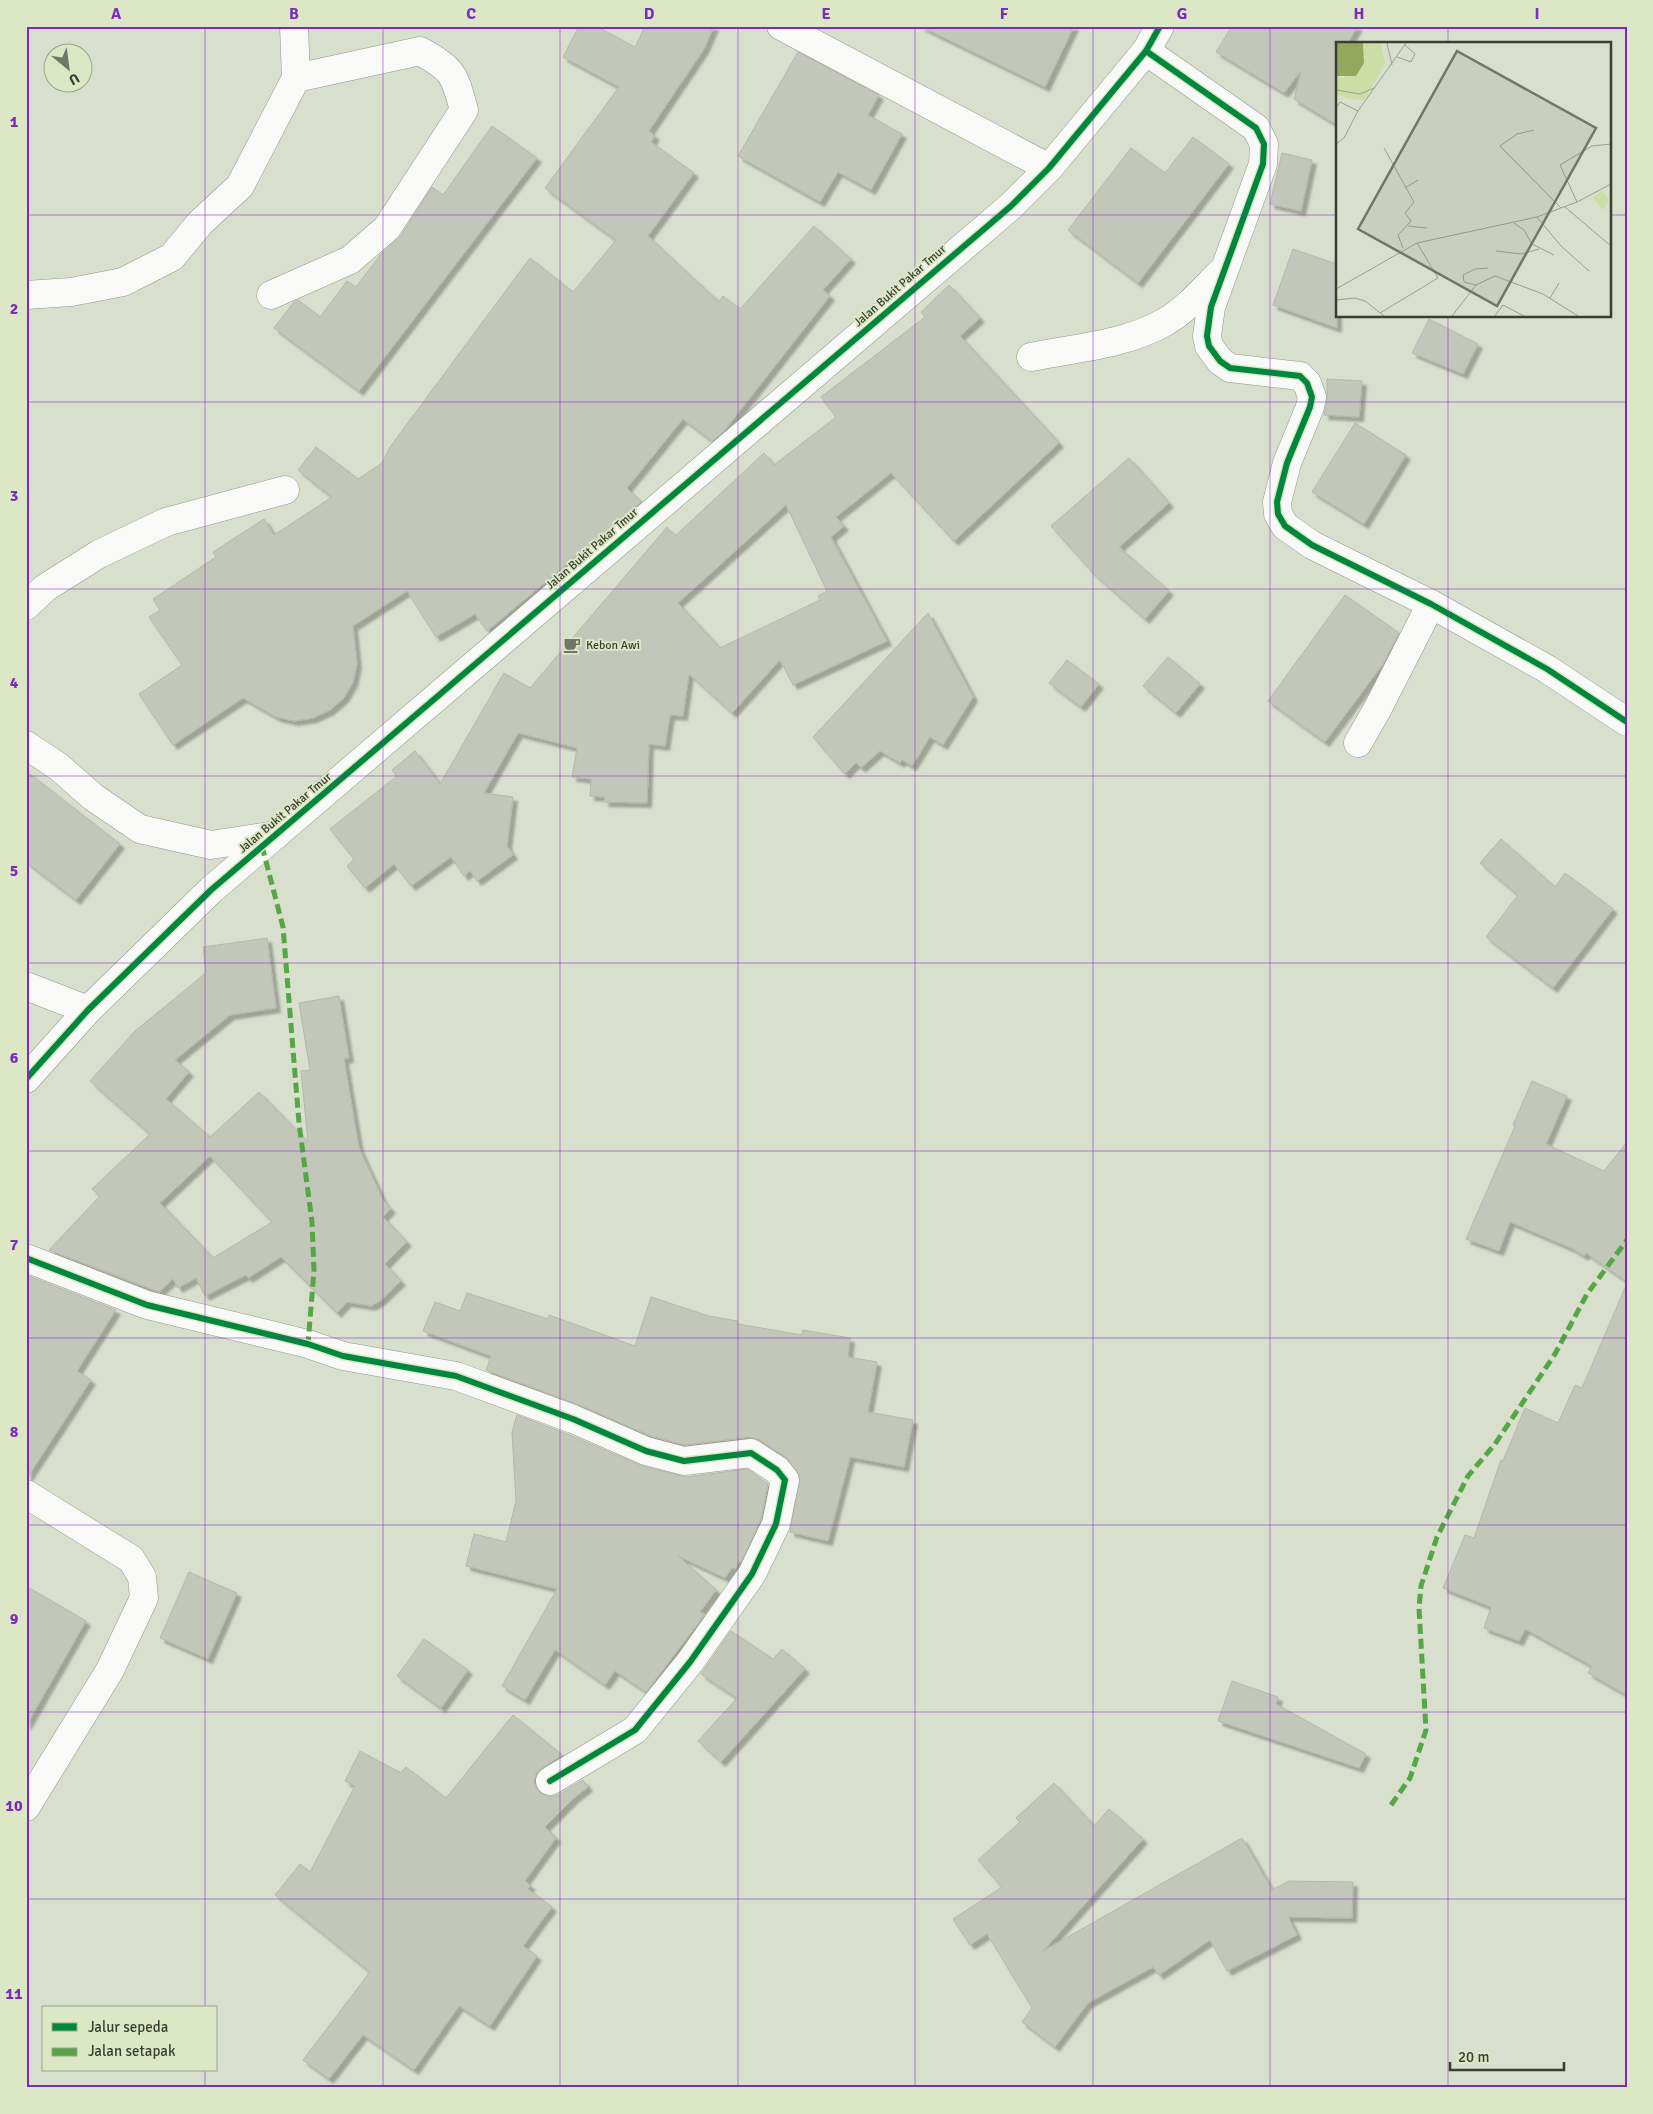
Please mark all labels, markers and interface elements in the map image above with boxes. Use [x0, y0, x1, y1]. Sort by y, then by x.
text: A [111, 4, 122, 24]
text: B [289, 4, 299, 24]
text: C [466, 4, 476, 24]
text: D [644, 4, 655, 24]
text: E [821, 4, 831, 24]
text: F [1000, 4, 1009, 24]
text: G [1177, 4, 1187, 24]
text: H [1354, 4, 1364, 24]
text: I [1534, 4, 1540, 24]
north arrow [42, 42, 92, 92]
inset map [1336, 42, 1610, 318]
text: U [66, 69, 82, 89]
text: 1 [10, 112, 19, 132]
street label: Jalan Bukit Pakar Tmur [851, 242, 950, 330]
text: 2 [10, 299, 18, 319]
text: 3 [10, 486, 18, 506]
street label: Jalan Bukit Pakar Tmur [543, 505, 642, 593]
cafe icon: Kebon Awi [562, 635, 582, 655]
place label: Kebon Awi [586, 638, 640, 653]
text: 4 [10, 673, 19, 693]
street label: Jalan Bukit Pakar Tmur [235, 769, 335, 856]
text: 5 [10, 861, 18, 881]
text: 6 [10, 1048, 19, 1068]
text: 7 [10, 1235, 19, 1255]
text: 8 [10, 1422, 19, 1442]
text: 9 [10, 1609, 19, 1629]
text: 10 [5, 1796, 23, 1816]
text: 11 [5, 1984, 23, 2004]
legend [42, 2006, 218, 2072]
text: Jalur sepeda [88, 2018, 168, 2036]
scale bar [1450, 2039, 1564, 2071]
text: Jalan setapak [88, 2042, 176, 2060]
text: 20 m [1458, 2048, 1489, 2066]

